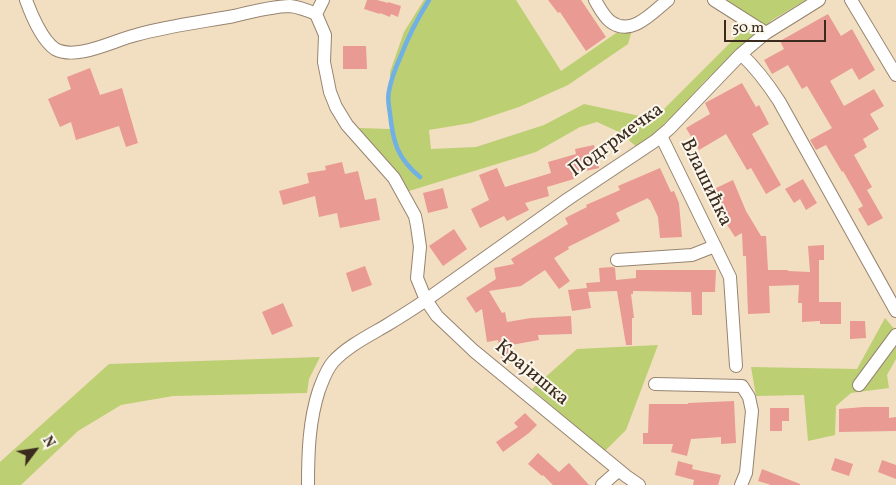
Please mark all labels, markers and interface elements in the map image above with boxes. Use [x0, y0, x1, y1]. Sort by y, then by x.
scale bar [726, 10, 828, 42]
text: 50 m [732, 18, 764, 39]
street label: Подгрмечка [565, 99, 669, 183]
street label: Влашићка [673, 135, 737, 231]
street label: Крајишка [489, 336, 573, 412]
north arrow [10, 425, 60, 475]
text: N [38, 433, 59, 451]

